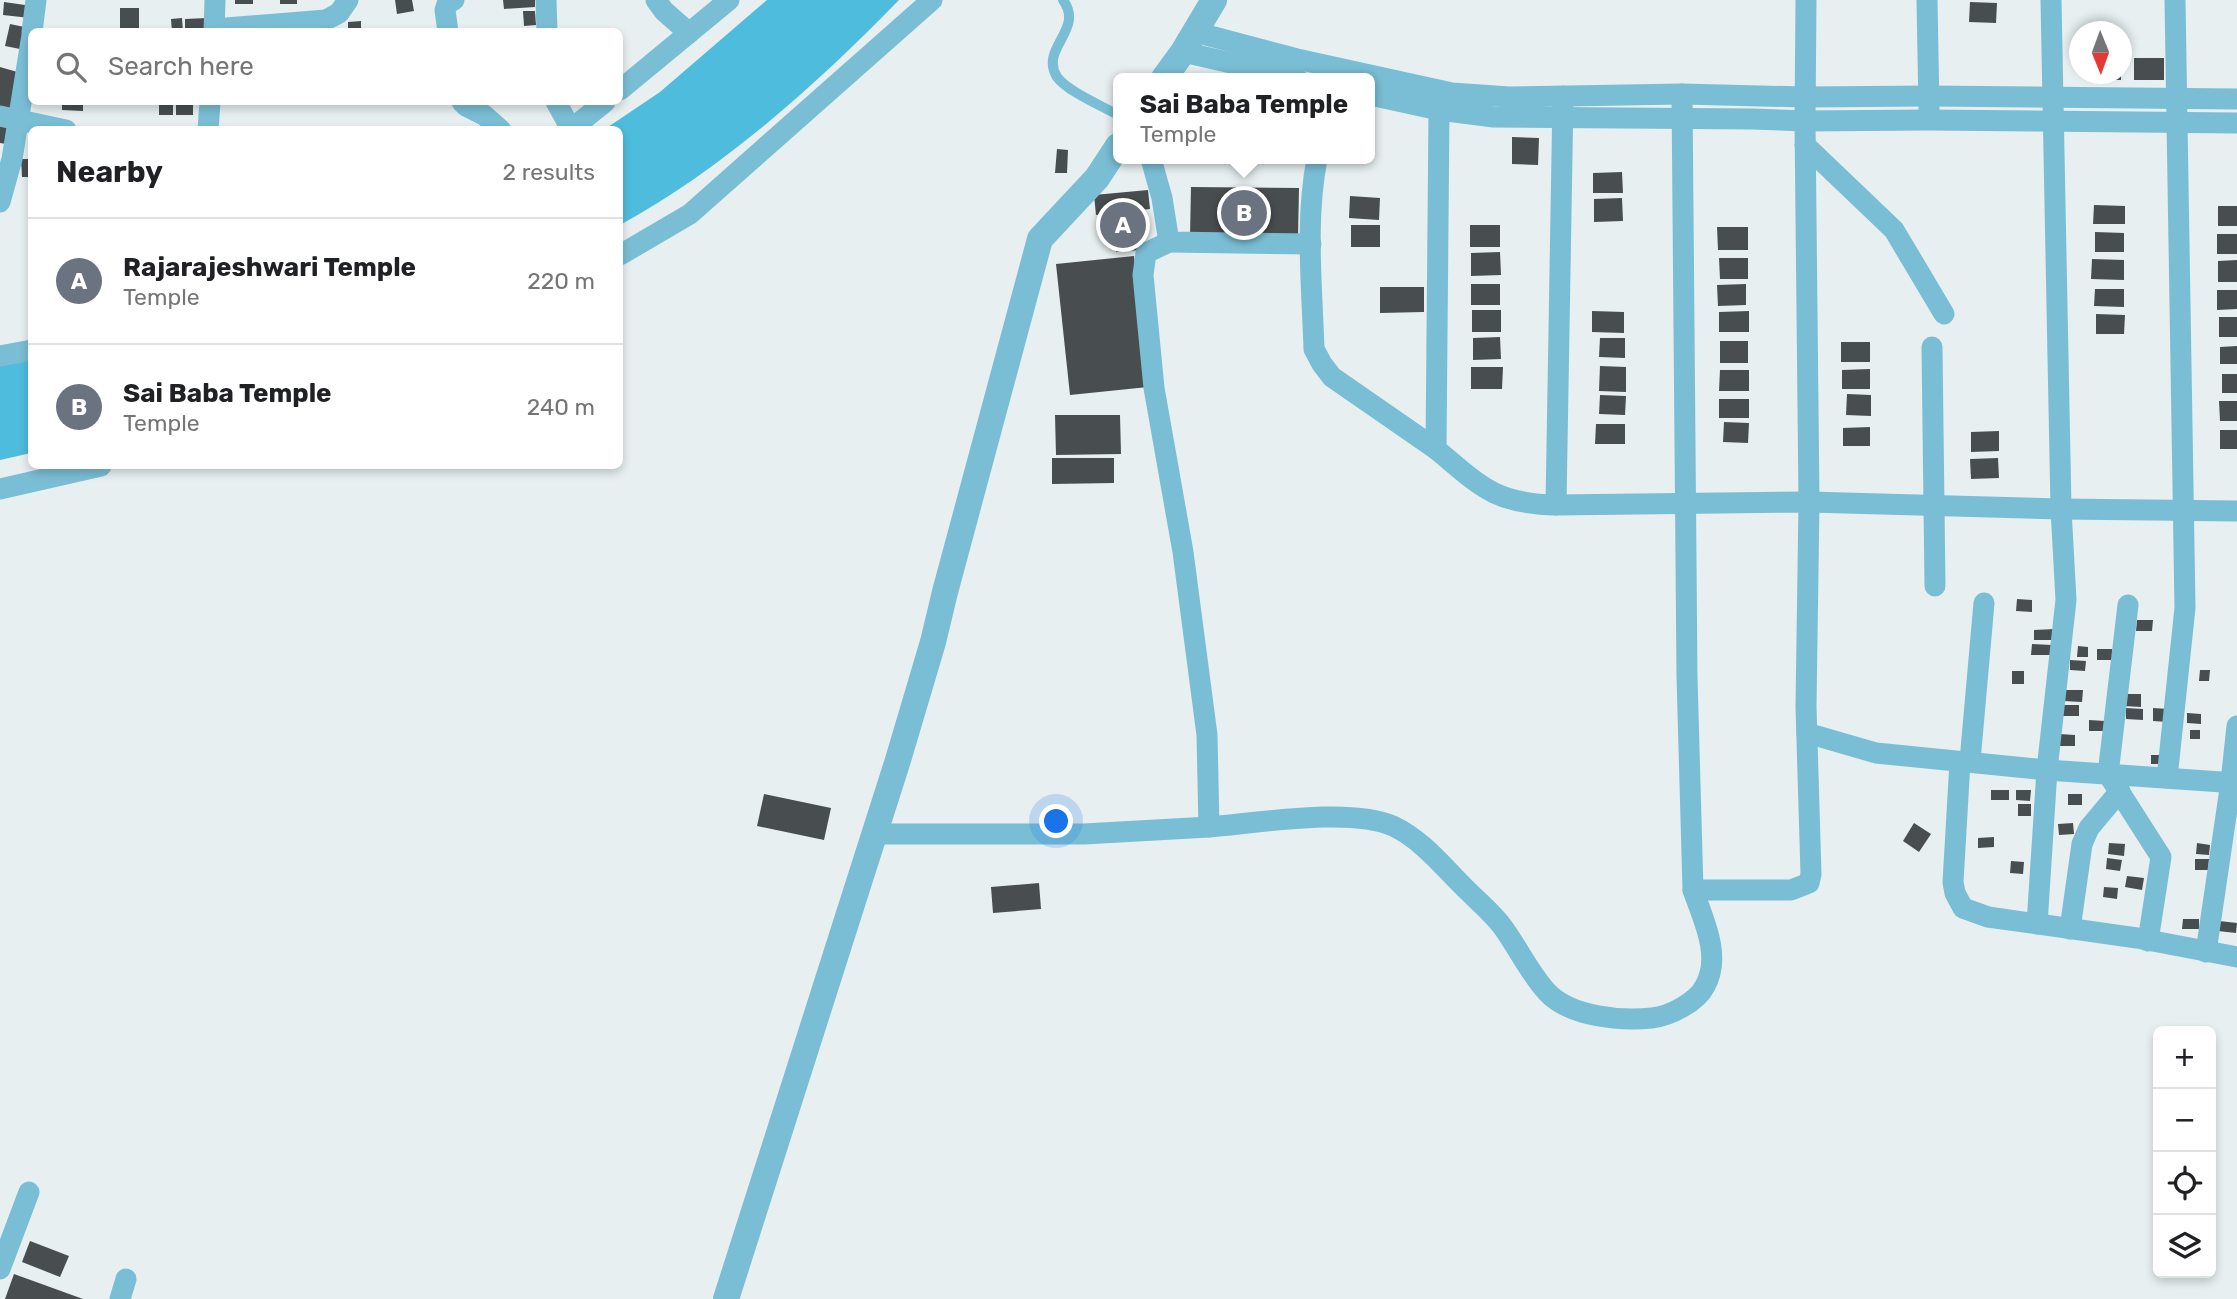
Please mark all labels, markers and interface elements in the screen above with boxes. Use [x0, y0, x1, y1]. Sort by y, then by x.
north arrow [2069, 21, 2132, 84]
search box [28, 28, 623, 105]
icon: search [52, 48, 90, 86]
text: Search here [108, 51, 254, 82]
popup [1113, 73, 1375, 164]
text: Sai Baba Temple [1140, 89, 1348, 120]
text: Temple [1140, 120, 1216, 148]
text: Nearby [56, 154, 163, 190]
text: 2 results [503, 158, 595, 186]
pin: B [1221, 187, 1267, 239]
pin: A [1100, 199, 1146, 251]
text: Rajarajeshwari Temple [123, 252, 416, 283]
text: A [71, 267, 87, 295]
text: 220 m [527, 267, 595, 295]
text: Temple [123, 283, 200, 311]
text: Sai Baba Temple [123, 378, 332, 409]
text: B [71, 393, 87, 421]
text: 240 m [527, 393, 595, 421]
text: Temple [123, 409, 200, 437]
your location [1039, 804, 1073, 838]
map controls [2153, 1026, 2216, 1278]
button: + [2153, 1026, 2216, 1089]
button: − [2153, 1089, 2216, 1152]
button: locate [2153, 1152, 2216, 1215]
button: layers [2153, 1215, 2216, 1278]

